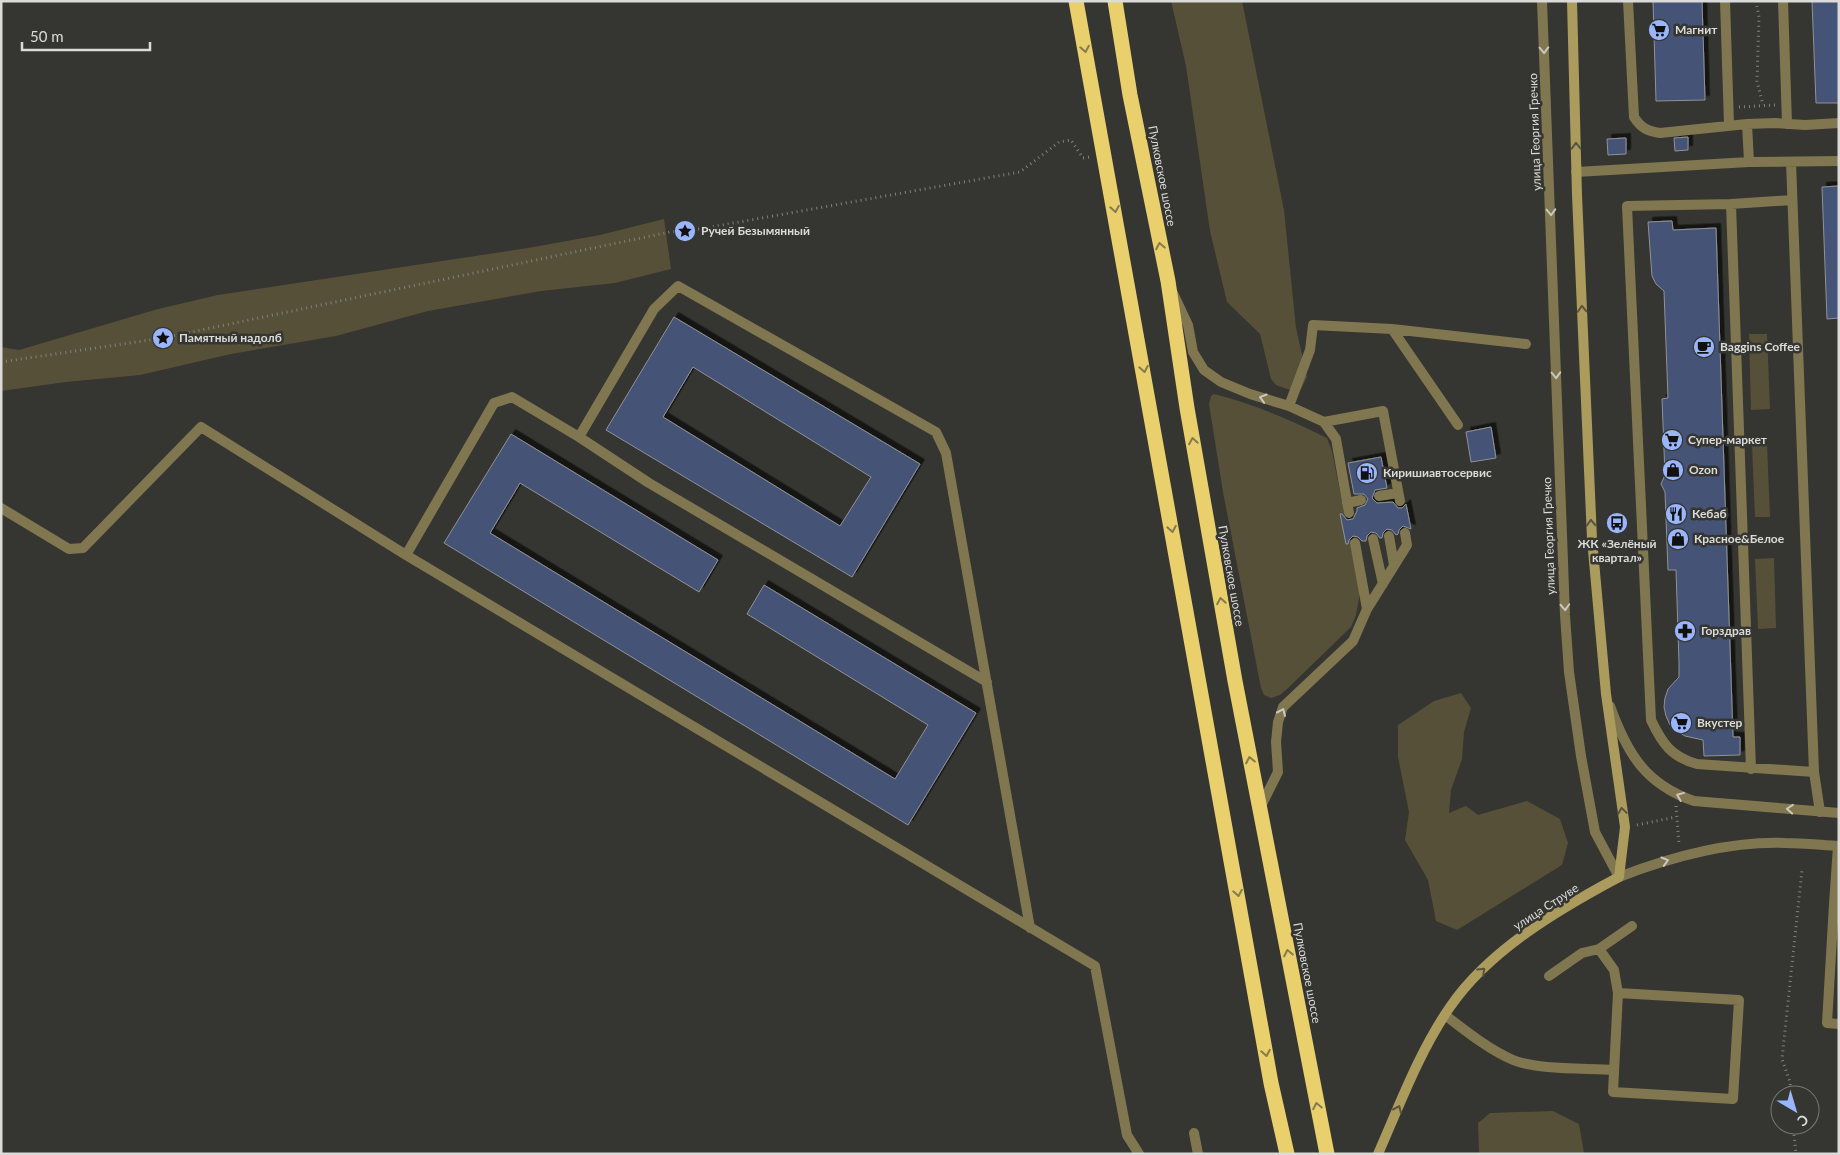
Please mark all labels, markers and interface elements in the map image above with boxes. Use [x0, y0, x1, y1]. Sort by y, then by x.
supermarket icon: Магнит [1647, 18, 1671, 42]
scale bar [22, 20, 150, 52]
place label: Магнит [1675, 22, 1718, 37]
text: 50 m [30, 27, 64, 45]
one-way arrow [1080, 45, 1090, 54]
one-way arrow [1539, 46, 1550, 54]
street label: улица Георгия Гречко [1525, 73, 1544, 191]
street label: Пулковское шоссе [1145, 124, 1180, 228]
one-way arrow [1570, 142, 1581, 150]
one-way arrow [1109, 205, 1119, 213]
one-way arrow [1546, 209, 1556, 217]
place icon: Ручей Безымянный [673, 219, 697, 243]
place label: Ручей Безымянный [701, 223, 810, 238]
one-way arrow [1156, 241, 1166, 250]
one-way arrow [1577, 304, 1587, 312]
place icon: Памятный надолб [151, 326, 175, 350]
place label: Памятный надолб [179, 330, 282, 345]
cafe icon: Baggins Coffee [1692, 335, 1716, 359]
place label: Baggins Coffee [1720, 339, 1801, 354]
one-way arrow [1138, 364, 1148, 373]
one-way arrow [1551, 371, 1562, 379]
one-way arrow [1259, 393, 1267, 403]
supermarket icon: Супер-маркет [1660, 428, 1684, 452]
place label: Супер-маркет [1688, 432, 1768, 447]
one-way arrow [1188, 436, 1198, 445]
shop icon: Ozon [1661, 458, 1685, 482]
fuel station icon: Киришиавтосервис [1355, 461, 1379, 485]
place label: Ozon [1689, 462, 1718, 477]
place label: Киришиавтосервис [1383, 465, 1492, 480]
street label: улица Георгия Гречко [1539, 477, 1558, 595]
restaurant icon: Кебаб [1664, 502, 1688, 526]
place label: Кебаб [1692, 506, 1727, 521]
bus stop icon: ЖК «Зелёный квартал» [1605, 511, 1629, 535]
one-way arrow [1586, 519, 1597, 527]
one-way arrow [1167, 524, 1177, 533]
street label: Пулковское шоссе [1215, 524, 1248, 628]
shop icon: Красное&Белое [1666, 527, 1690, 551]
place label: Красное&Белое [1694, 531, 1785, 546]
place label: ЖК «Зелёный квартал» [1577, 536, 1657, 565]
one-way arrow [1216, 596, 1226, 605]
one-way arrow [1559, 603, 1570, 611]
pharmacy icon: Горздрав [1673, 619, 1697, 643]
place label: Горздрав [1701, 623, 1751, 638]
one-way arrow [1276, 709, 1286, 718]
supermarket icon: Вкустер [1669, 711, 1693, 735]
place label: Вкустер [1697, 715, 1743, 730]
one-way arrow [1246, 756, 1256, 765]
one-way arrow [1676, 791, 1685, 802]
one-way arrow [1786, 804, 1794, 815]
one-way arrow [1618, 807, 1628, 816]
one-way arrow [1661, 856, 1669, 866]
street label: улица Струве [1510, 880, 1581, 933]
one-way arrow [1232, 888, 1242, 897]
street label: Пулковское шоссе [1290, 921, 1325, 1025]
one-way arrow [1283, 949, 1293, 958]
one-way arrow [1476, 968, 1485, 977]
one-way arrow [1260, 1048, 1270, 1057]
north arrow [1770, 1085, 1820, 1135]
one-way arrow [1312, 1102, 1323, 1110]
one-way arrow [1391, 1105, 1402, 1114]
text: С [1794, 1111, 1812, 1131]

